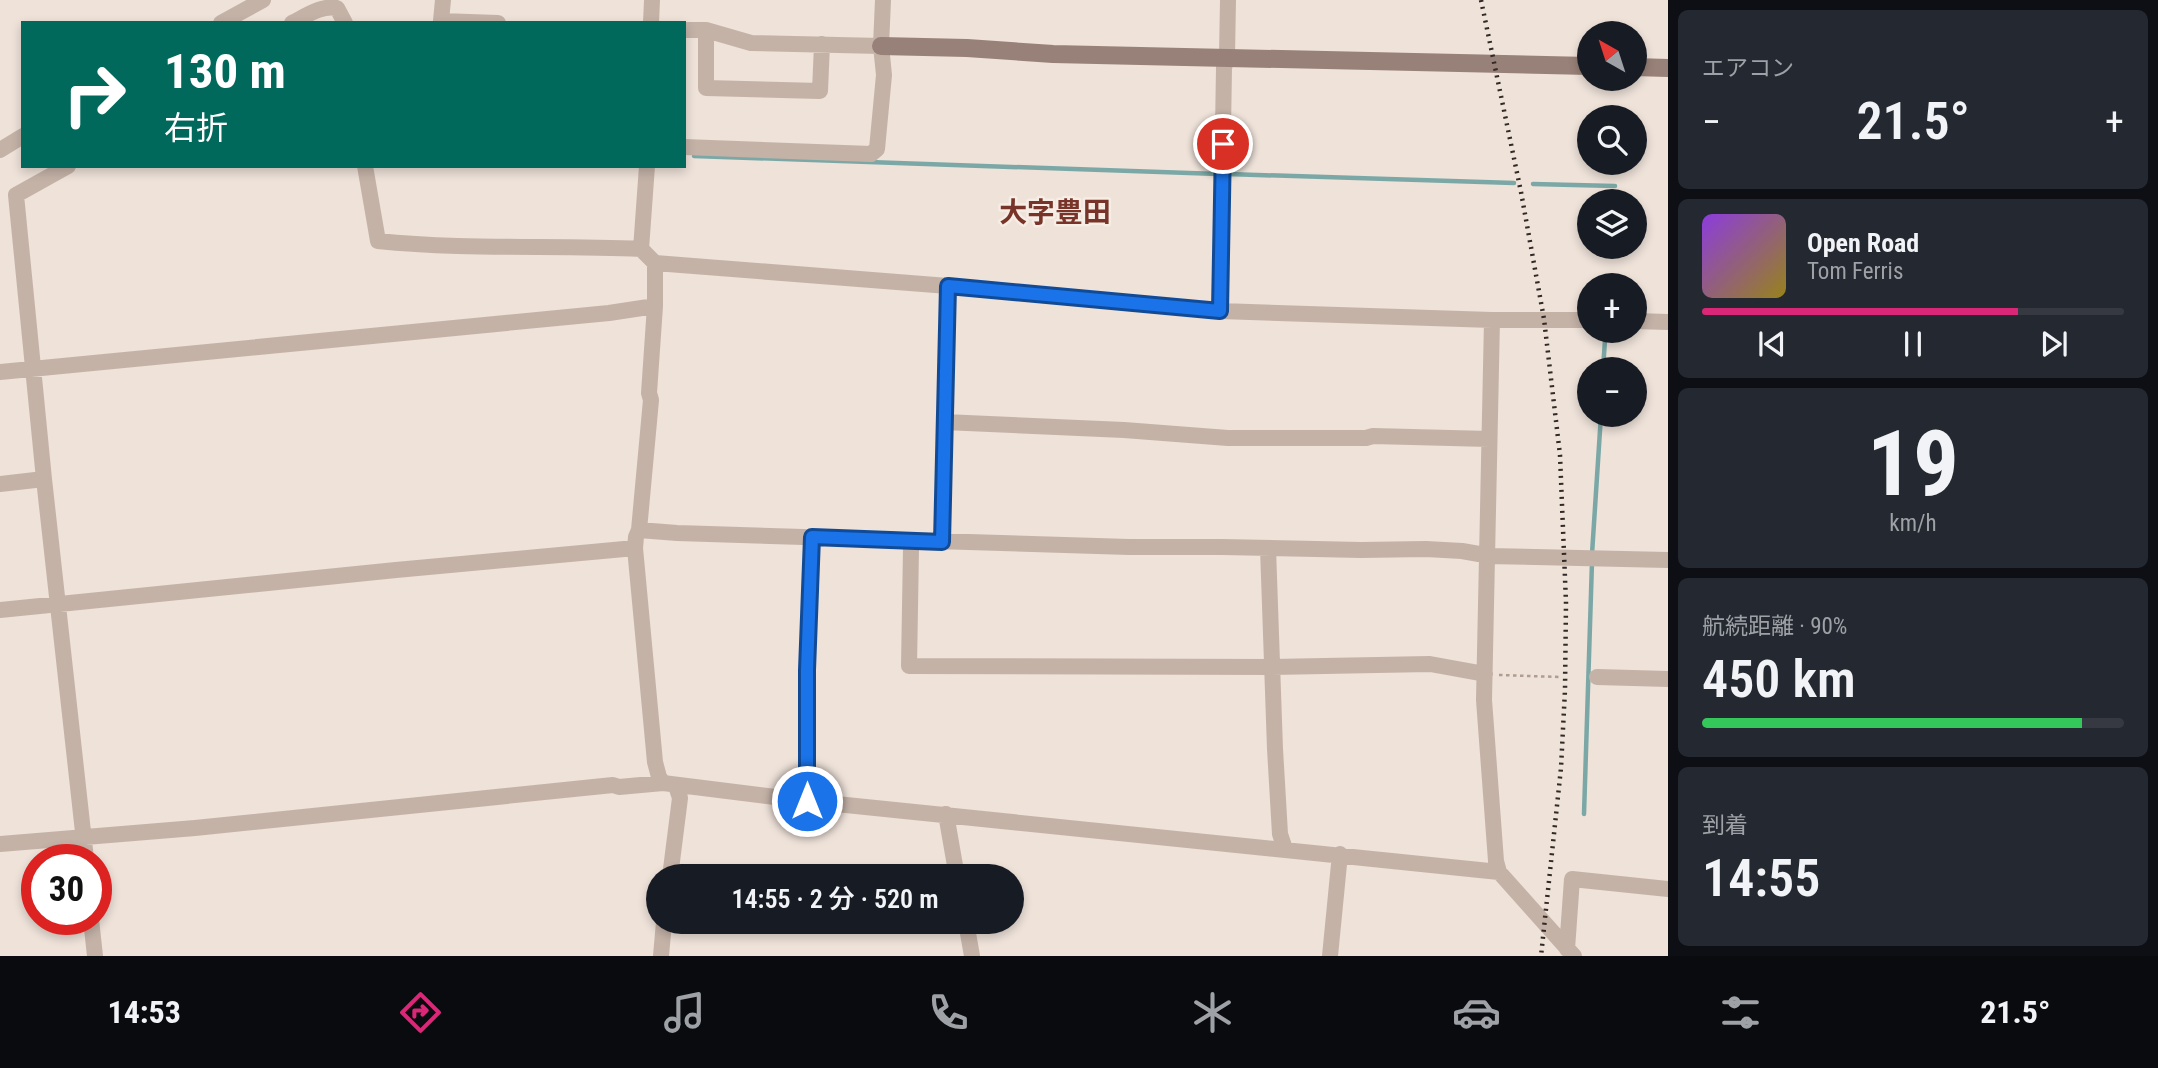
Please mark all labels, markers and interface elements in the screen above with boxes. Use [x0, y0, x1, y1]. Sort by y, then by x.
north arrow [1577, 21, 1647, 91]
map controls [1577, 21, 1647, 427]
text: 130 m [164, 43, 286, 100]
icon: right [49, 49, 140, 140]
text: エアコン [1702, 55, 1794, 82]
text: 21.5° [1856, 91, 1970, 152]
text: − [1702, 100, 1721, 144]
text: + [2105, 100, 2124, 144]
button: search [1577, 105, 1647, 175]
text: 右折 [164, 109, 228, 147]
pin [1193, 114, 1253, 174]
icon: arrive [1204, 125, 1242, 163]
button: layers [1577, 189, 1647, 259]
district label: 大字豊田 [999, 196, 1111, 229]
text: Open Road [1807, 228, 1919, 258]
text: Tom Ferris [1807, 258, 1903, 285]
button: + [1577, 273, 1647, 343]
icon: previous [1753, 325, 1791, 363]
icon: pause [1894, 325, 1932, 363]
icon: next [2035, 325, 2073, 363]
button: − [1577, 357, 1647, 427]
text: 19 [1867, 411, 1959, 517]
text: km/h [1889, 510, 1937, 537]
text: 航続距離 · 90% [1702, 613, 1847, 640]
text: 450 km [1702, 649, 1856, 710]
position arrow [770, 764, 844, 838]
text: 到着 [1702, 812, 1748, 839]
speed limit sign: 30 [21, 844, 112, 935]
text: 14:55 [1702, 848, 1820, 909]
text: 14:55 · 2 分 · 520 m [731, 884, 939, 914]
icon: directions [396, 988, 445, 1037]
icon: music [660, 988, 709, 1037]
icon: phone [924, 988, 973, 1037]
icon: climate [1188, 988, 1237, 1037]
icon: car [1452, 988, 1501, 1037]
icon: filters [1716, 988, 1765, 1037]
text: 14:53 [108, 993, 181, 1031]
text: 21.5° [1980, 993, 2050, 1031]

